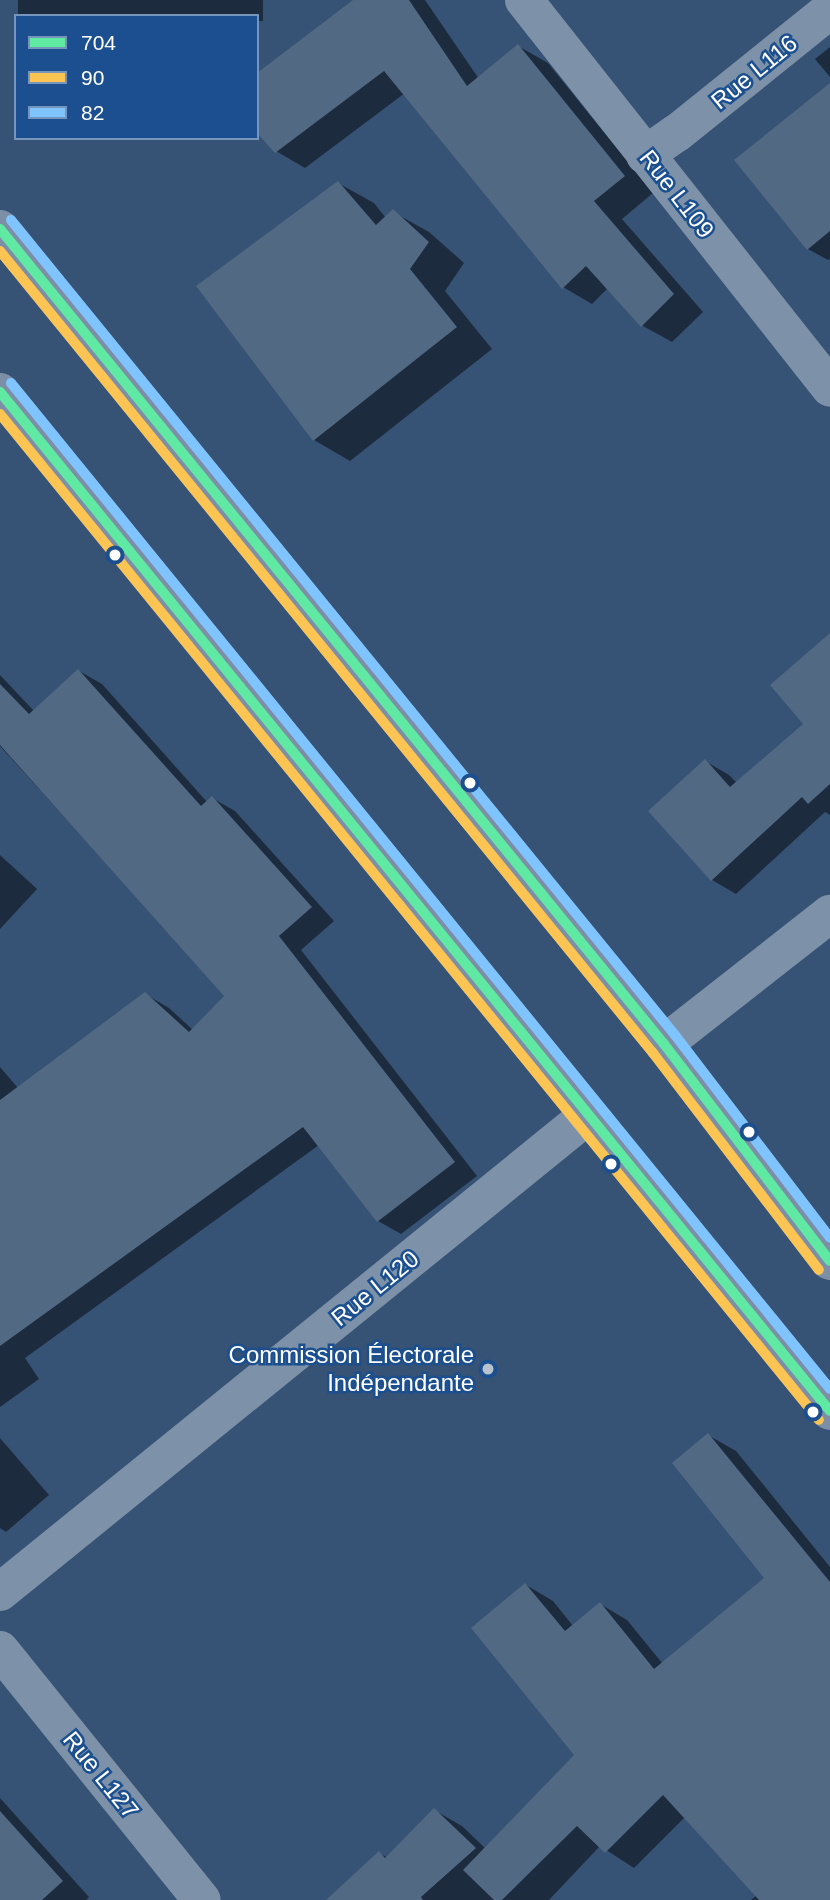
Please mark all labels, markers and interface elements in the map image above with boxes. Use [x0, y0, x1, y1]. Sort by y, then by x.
legend [14, 14, 259, 140]
street label: Rue L116 [705, 29, 803, 115]
text: 704 [81, 31, 116, 54]
text: 90 [81, 66, 104, 89]
text: 82 [81, 101, 104, 124]
street label: Rue L109 [634, 144, 720, 244]
unlabelled marker [108, 548, 122, 562]
unlabelled marker [463, 776, 477, 790]
unlabelled marker [742, 1125, 756, 1139]
unlabelled marker [604, 1157, 618, 1171]
street label: Rue L120 [325, 1244, 425, 1332]
place label: Commission Électorale Indépendante [229, 1341, 474, 1397]
marker: Commission Électorale Indépendante [480, 1361, 496, 1377]
unlabelled marker [806, 1405, 820, 1419]
street label: Rue L127 [57, 1725, 145, 1825]

